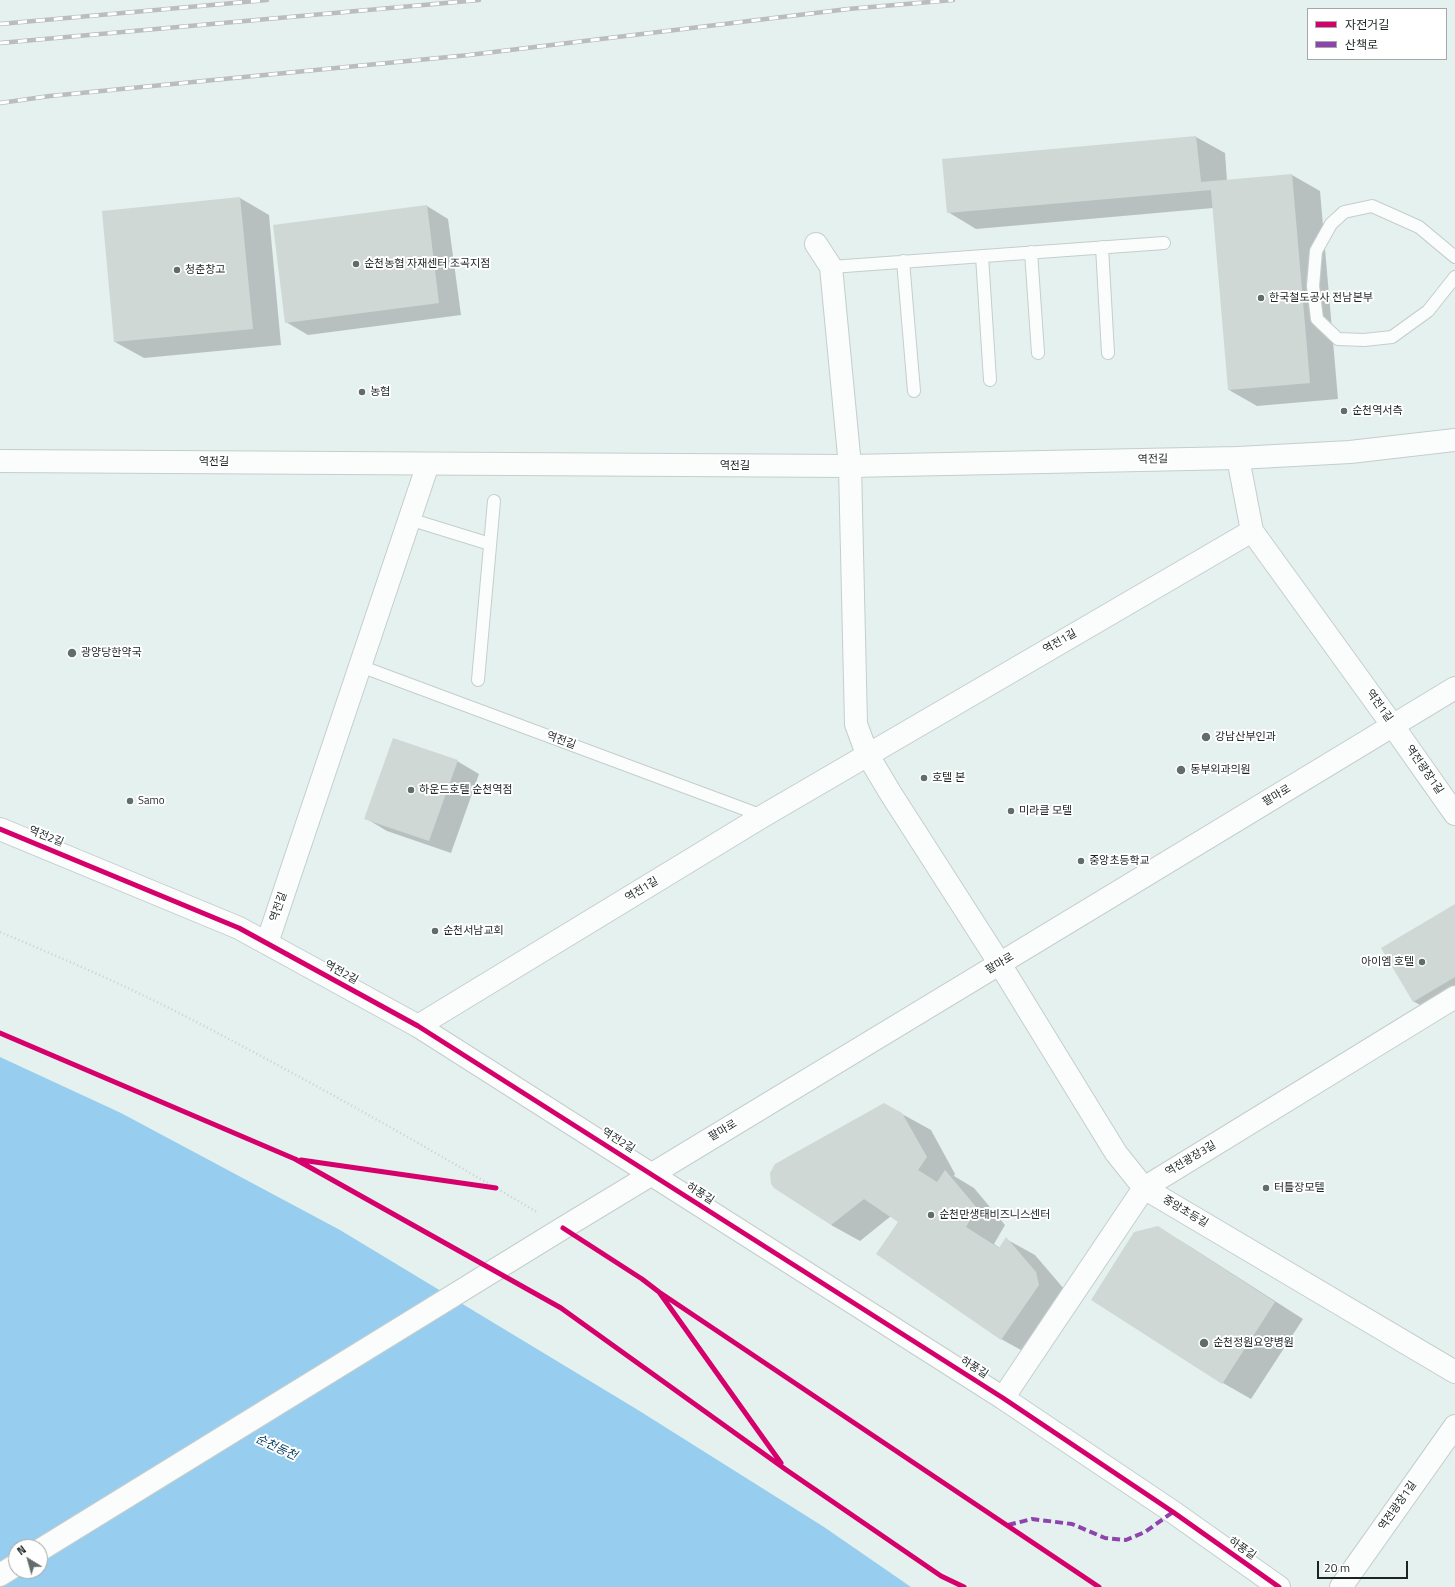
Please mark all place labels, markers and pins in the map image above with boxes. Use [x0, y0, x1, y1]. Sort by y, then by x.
place label: 순천농협 자재센터 조곡지점 [364, 257, 490, 271]
marker: 순천농협 자재센터 조곡지점 [351, 259, 361, 269]
place label: 청춘창고 [185, 263, 225, 277]
marker: 청춘창고 [172, 265, 182, 275]
place label: 한국철도공사 전남본부 [1269, 291, 1373, 305]
marker: 한국철도공사 전남본부 [1256, 293, 1266, 303]
place label: 농협 [370, 385, 390, 399]
marker: 농협 [357, 387, 367, 397]
place label: 순천역서측 [1352, 404, 1403, 418]
marker: 순천역서측 [1339, 406, 1349, 416]
place label: 광양당한약국 [81, 646, 142, 660]
marker: 광양당한약국 [66, 647, 78, 659]
place label: 강남산부인과 [1215, 730, 1276, 744]
marker: 강남산부인과 [1200, 731, 1212, 743]
place label: 동부외과의원 [1190, 763, 1251, 777]
marker: 동부외과의원 [1175, 764, 1187, 776]
place label: 호텔 본 [932, 771, 965, 785]
marker: 호텔 본 [919, 773, 929, 783]
place label: 하운드호텔 순천역점 [419, 783, 512, 797]
marker: 하운드호텔 순천역점 [406, 785, 416, 795]
place label: Samo [138, 794, 164, 808]
marker: Samo [125, 796, 135, 806]
place label: 미라클 모텔 [1019, 804, 1072, 818]
marker: 미라클 모텔 [1006, 806, 1016, 816]
place label: 중앙초등학교 [1089, 854, 1150, 868]
marker: 중앙초등학교 [1076, 856, 1086, 866]
place label: 순천서남교회 [443, 924, 504, 938]
marker: 순천서남교회 [430, 926, 440, 936]
place label: 아이엠 호텔 [1361, 955, 1414, 969]
marker: 아이엠 호텔 [1417, 957, 1427, 967]
place label: 터틀장모텔 [1274, 1181, 1325, 1195]
marker: 터틀장모텔 [1261, 1183, 1271, 1193]
place label: 순천만생태비즈니스센터 [939, 1208, 1050, 1222]
marker: 순천만생태비즈니스센터 [926, 1210, 936, 1220]
place label: 순천정원요양병원 [1213, 1336, 1294, 1350]
marker: 순천정원요양병원 [1198, 1337, 1210, 1349]

